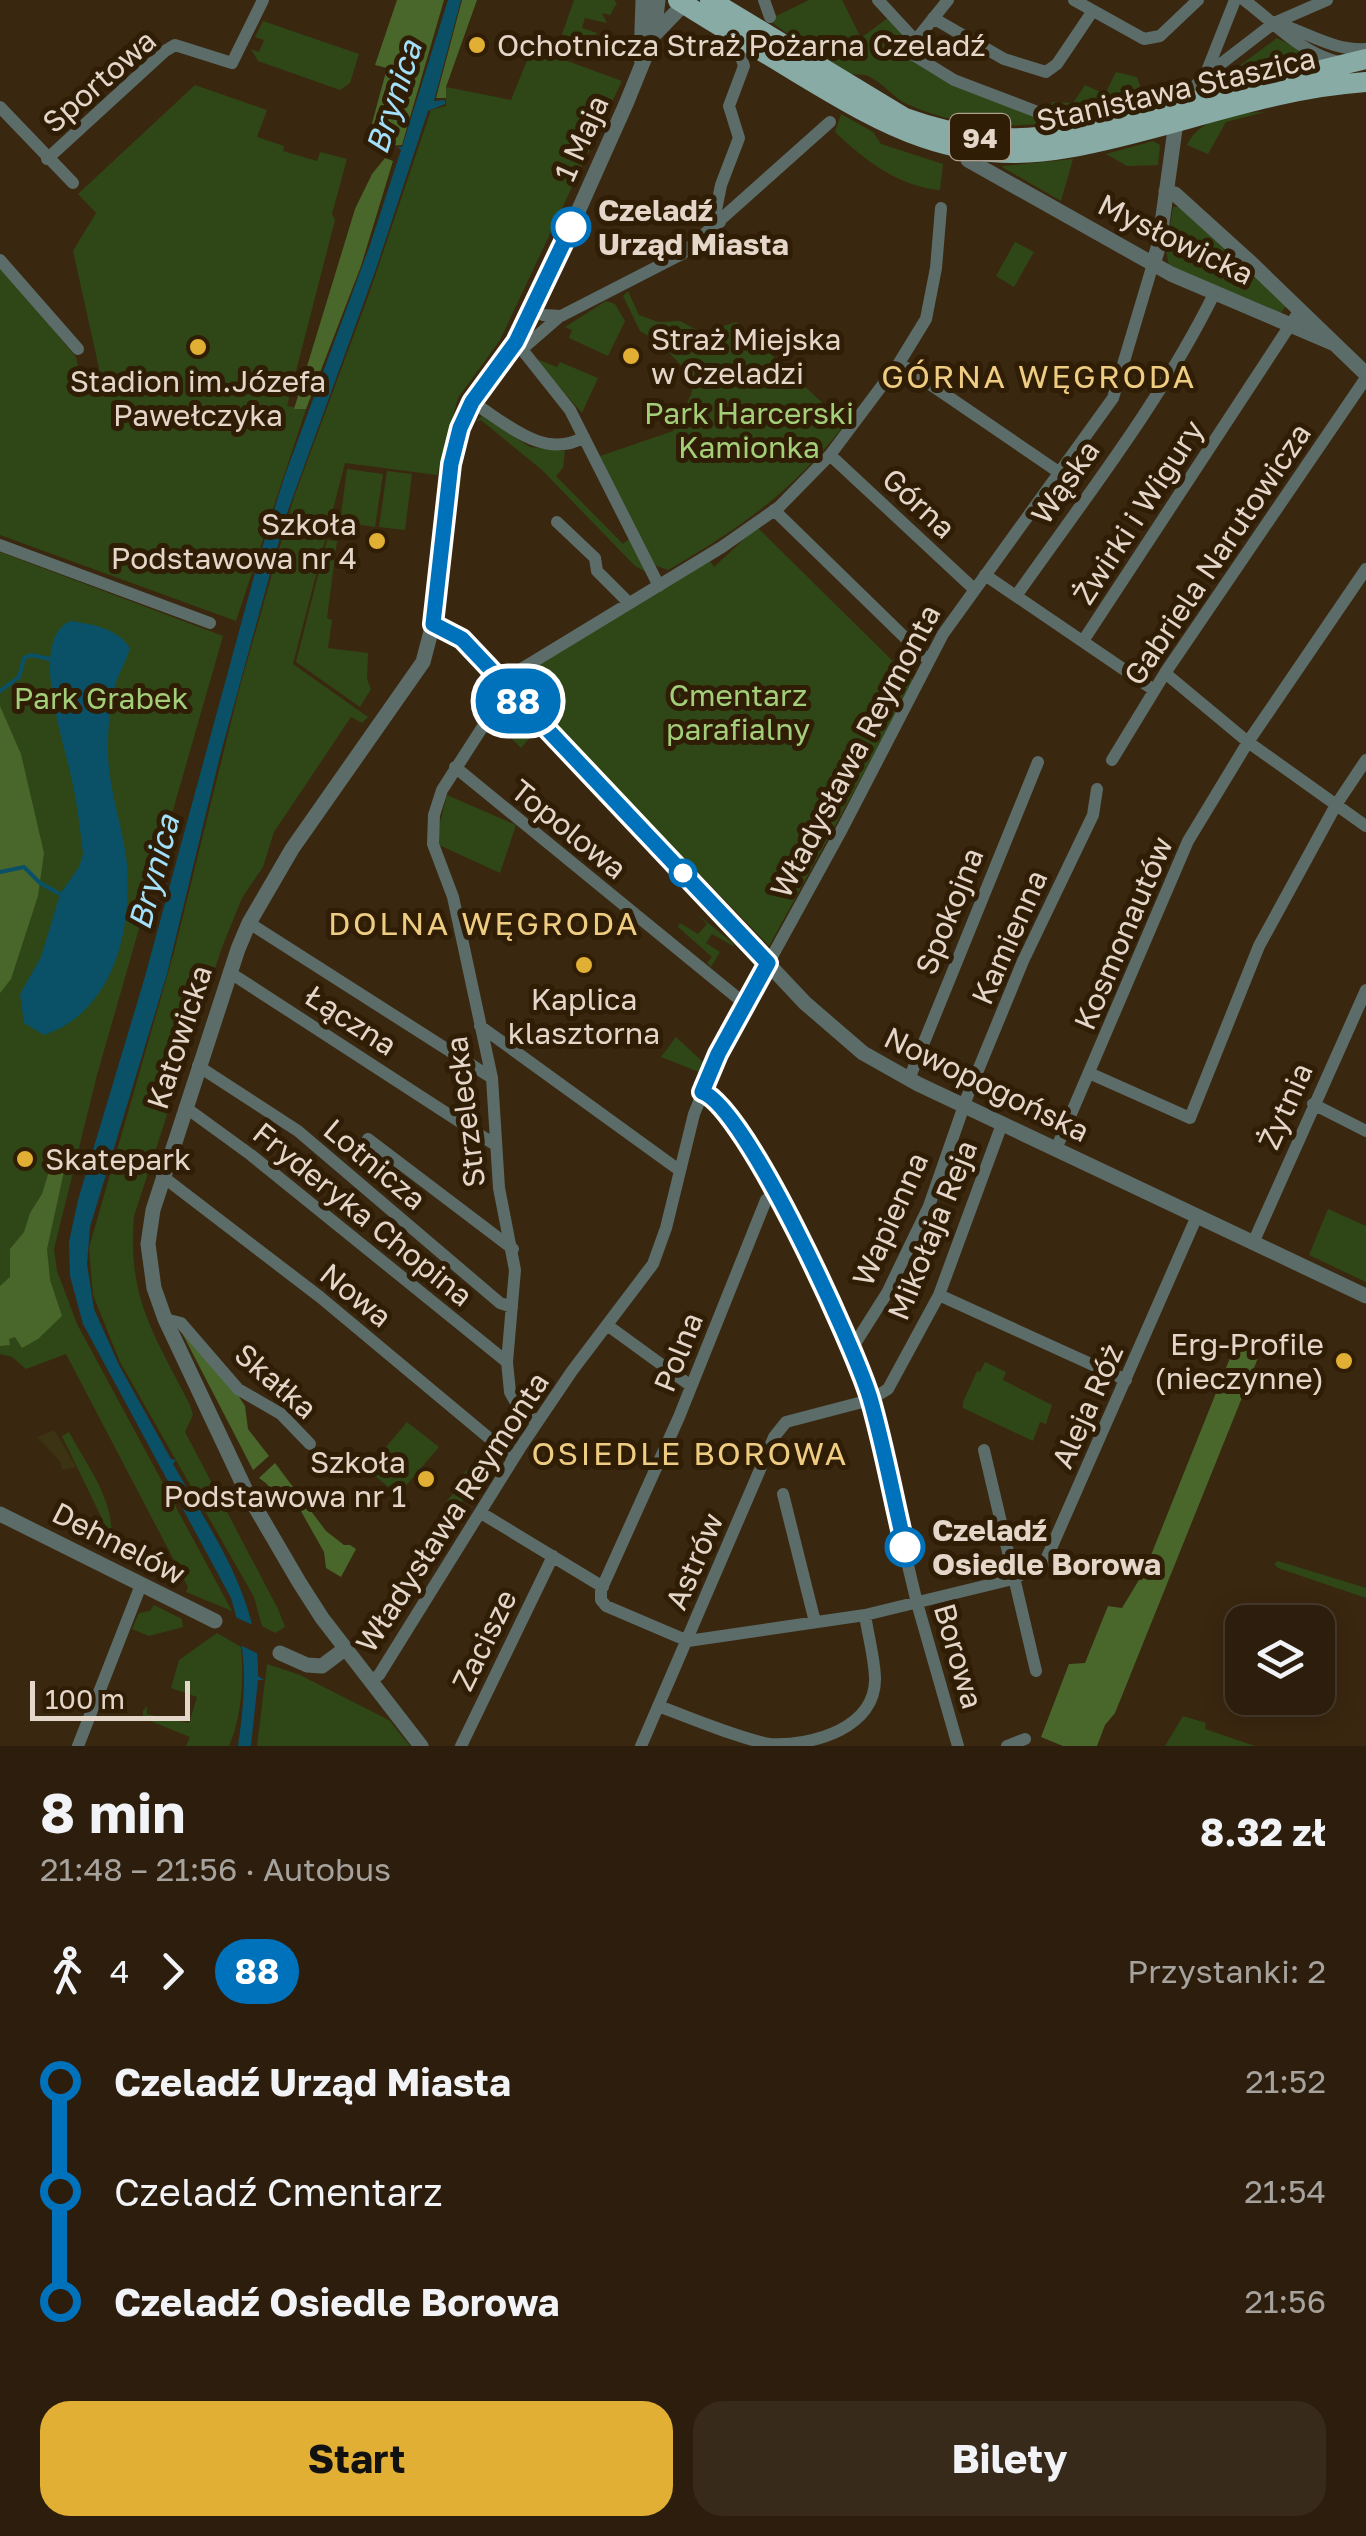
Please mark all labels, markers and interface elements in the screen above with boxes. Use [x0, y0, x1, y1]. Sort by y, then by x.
street label: Sportowa [35, 22, 163, 140]
place label: Ochotnicza Straż Pożarna Czeladź [497, 27, 986, 63]
water label: Brynica [357, 34, 430, 158]
marker: Ochotnicza Straż Pożarna Czeladź [466, 34, 488, 56]
street label: Stanisława Staszica [1033, 39, 1319, 139]
street label: 1 Maja [546, 90, 616, 186]
road number: 94 [950, 114, 1010, 160]
street label: Mysłowicka [1092, 186, 1260, 292]
place label: Czeladź Urząd Miasta [598, 192, 789, 262]
marker: Czeladź Urząd Miasta [552, 208, 590, 246]
place label: Straż Miejska w Czeladzi [651, 321, 842, 391]
marker: Stadion im.Józefa Pawełczyka [187, 336, 209, 358]
marker: Straż Miejska w Czeladzi [620, 345, 642, 367]
district label: GÓRNA WĘGRODA [881, 357, 1197, 395]
place label: Stadion im.Józefa Pawełczyka [70, 363, 326, 433]
park label: Park Harcerski Kamionka [644, 395, 854, 465]
street label: Żwirki i Wigury [1065, 413, 1211, 611]
street label: Gabriela Narutowicza [1116, 416, 1318, 692]
street label: Wąska [1023, 433, 1107, 531]
street label: Górna [875, 460, 963, 546]
place label: Szkoła Podstawowa nr 4 [111, 506, 357, 576]
marker: Szkoła Podstawowa nr 4 [366, 530, 388, 552]
street label: Władysława Reymonta [762, 598, 948, 904]
line badge: 88 [473, 668, 563, 734]
park label: Cmentarz parafialny [666, 677, 810, 747]
park label: Park Grabek [14, 680, 188, 716]
text: 88 [496, 680, 540, 722]
street label: Topolowa [504, 772, 634, 886]
water label: Brynica [120, 809, 187, 933]
street label: Kosmonautów [1066, 831, 1180, 1035]
street label: Spokojna [907, 842, 991, 980]
unlabelled marker [670, 860, 696, 886]
street label: Kamienna [963, 864, 1055, 1010]
district label: DOLNA WĘGRODA [328, 904, 640, 942]
marker: Kaplica klasztorna [573, 954, 595, 976]
street label: Katowicka [139, 961, 219, 1113]
street label: Łączna [298, 977, 404, 1063]
place label: Kaplica klasztorna [508, 981, 660, 1051]
street label: Nowopogońska [879, 1019, 1095, 1149]
street label: Strzelecka [438, 1034, 492, 1190]
street label: Żytnia [1250, 1057, 1320, 1155]
street label: Lotnicza [317, 1111, 433, 1217]
street label: Fryderyka Chopina [246, 1115, 480, 1313]
street label: Mikołaja Reja [880, 1135, 984, 1325]
place label: Skatepark [45, 1141, 191, 1177]
street label: Wapienna [845, 1147, 935, 1291]
marker: Skatepark [14, 1148, 36, 1170]
street label: Nowa [313, 1255, 399, 1335]
street label: Polna [646, 1307, 710, 1397]
place label: Erg-Profile (nieczynne) [1154, 1326, 1324, 1396]
street label: Skałka [228, 1336, 324, 1426]
street label: Aleja Róż [1044, 1338, 1130, 1474]
marker: Erg-Profile (nieczynne) [1333, 1350, 1355, 1372]
street label: Władysława Reymonta [348, 1365, 556, 1659]
district label: OSIEDLE BOROWA [531, 1434, 849, 1472]
place label: Szkoła Podstawowa nr 1 [164, 1444, 406, 1514]
marker: Szkoła Podstawowa nr 1 [415, 1468, 437, 1490]
street label: Dehnelów [47, 1494, 191, 1592]
street label: Astrów [658, 1507, 730, 1615]
place label: Czeladź Osiedle Borowa [932, 1512, 1161, 1582]
marker: Czeladź Osiedle Borowa [886, 1528, 924, 1566]
street label: Zacisze [444, 1584, 524, 1696]
street label: Borowa [927, 1599, 991, 1713]
map controls [1225, 1605, 1335, 1715]
button: layers [1225, 1605, 1335, 1715]
scale bar [30, 1676, 190, 1720]
text: 100 m [45, 1682, 125, 1715]
text: 8 min [40, 1779, 185, 1845]
text: 8.32 zł [1200, 1809, 1326, 1854]
text: 21:48 – 21:56 · Autobus [40, 1850, 391, 1888]
icon: walk [40, 1944, 95, 1999]
icon: forward [145, 1944, 200, 1999]
text: 88 [235, 1950, 279, 1992]
text: 4 [110, 1952, 130, 1990]
text: Przystanki: 2 [1127, 1952, 1326, 1990]
text: Czeladź Urząd Miasta [114, 2059, 511, 2104]
text: 21:52 [1245, 2062, 1326, 2100]
text: Czeladź Cmentarz [114, 2169, 443, 2214]
text: 21:54 [1244, 2172, 1326, 2210]
text: Czeladź Osiedle Borowa [114, 2279, 560, 2324]
text: 21:56 [1244, 2282, 1326, 2320]
button: Start [40, 2401, 673, 2516]
button: Bilety [693, 2401, 1326, 2516]

